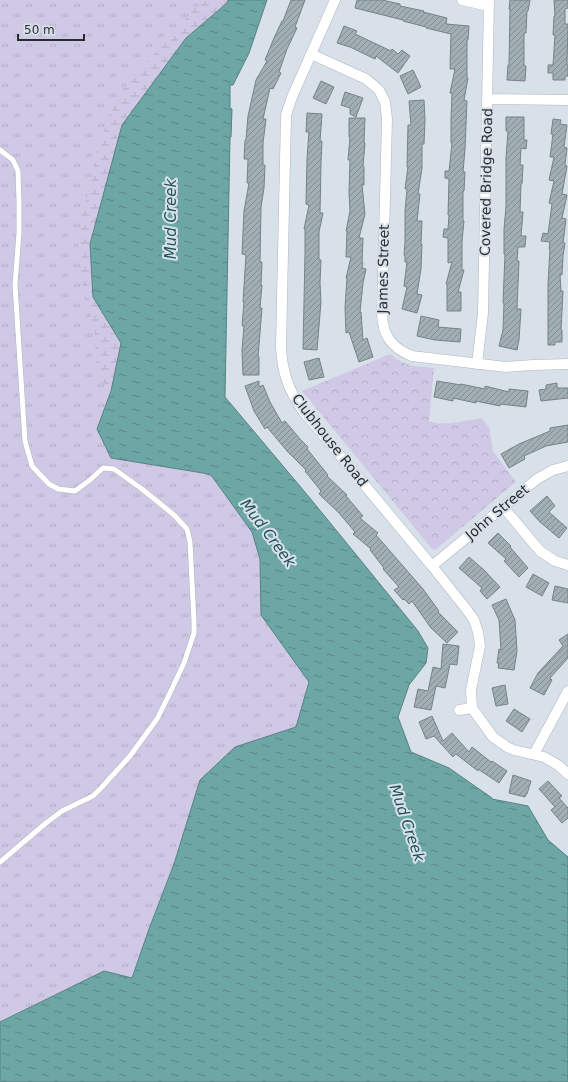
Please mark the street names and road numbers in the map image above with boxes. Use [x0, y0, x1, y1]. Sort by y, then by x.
street label: Covered Bridge Road [477, 108, 495, 256]
street label: James Street [374, 224, 392, 315]
street label: Clubhouse Road [289, 390, 371, 490]
street label: John Street [461, 481, 532, 544]

